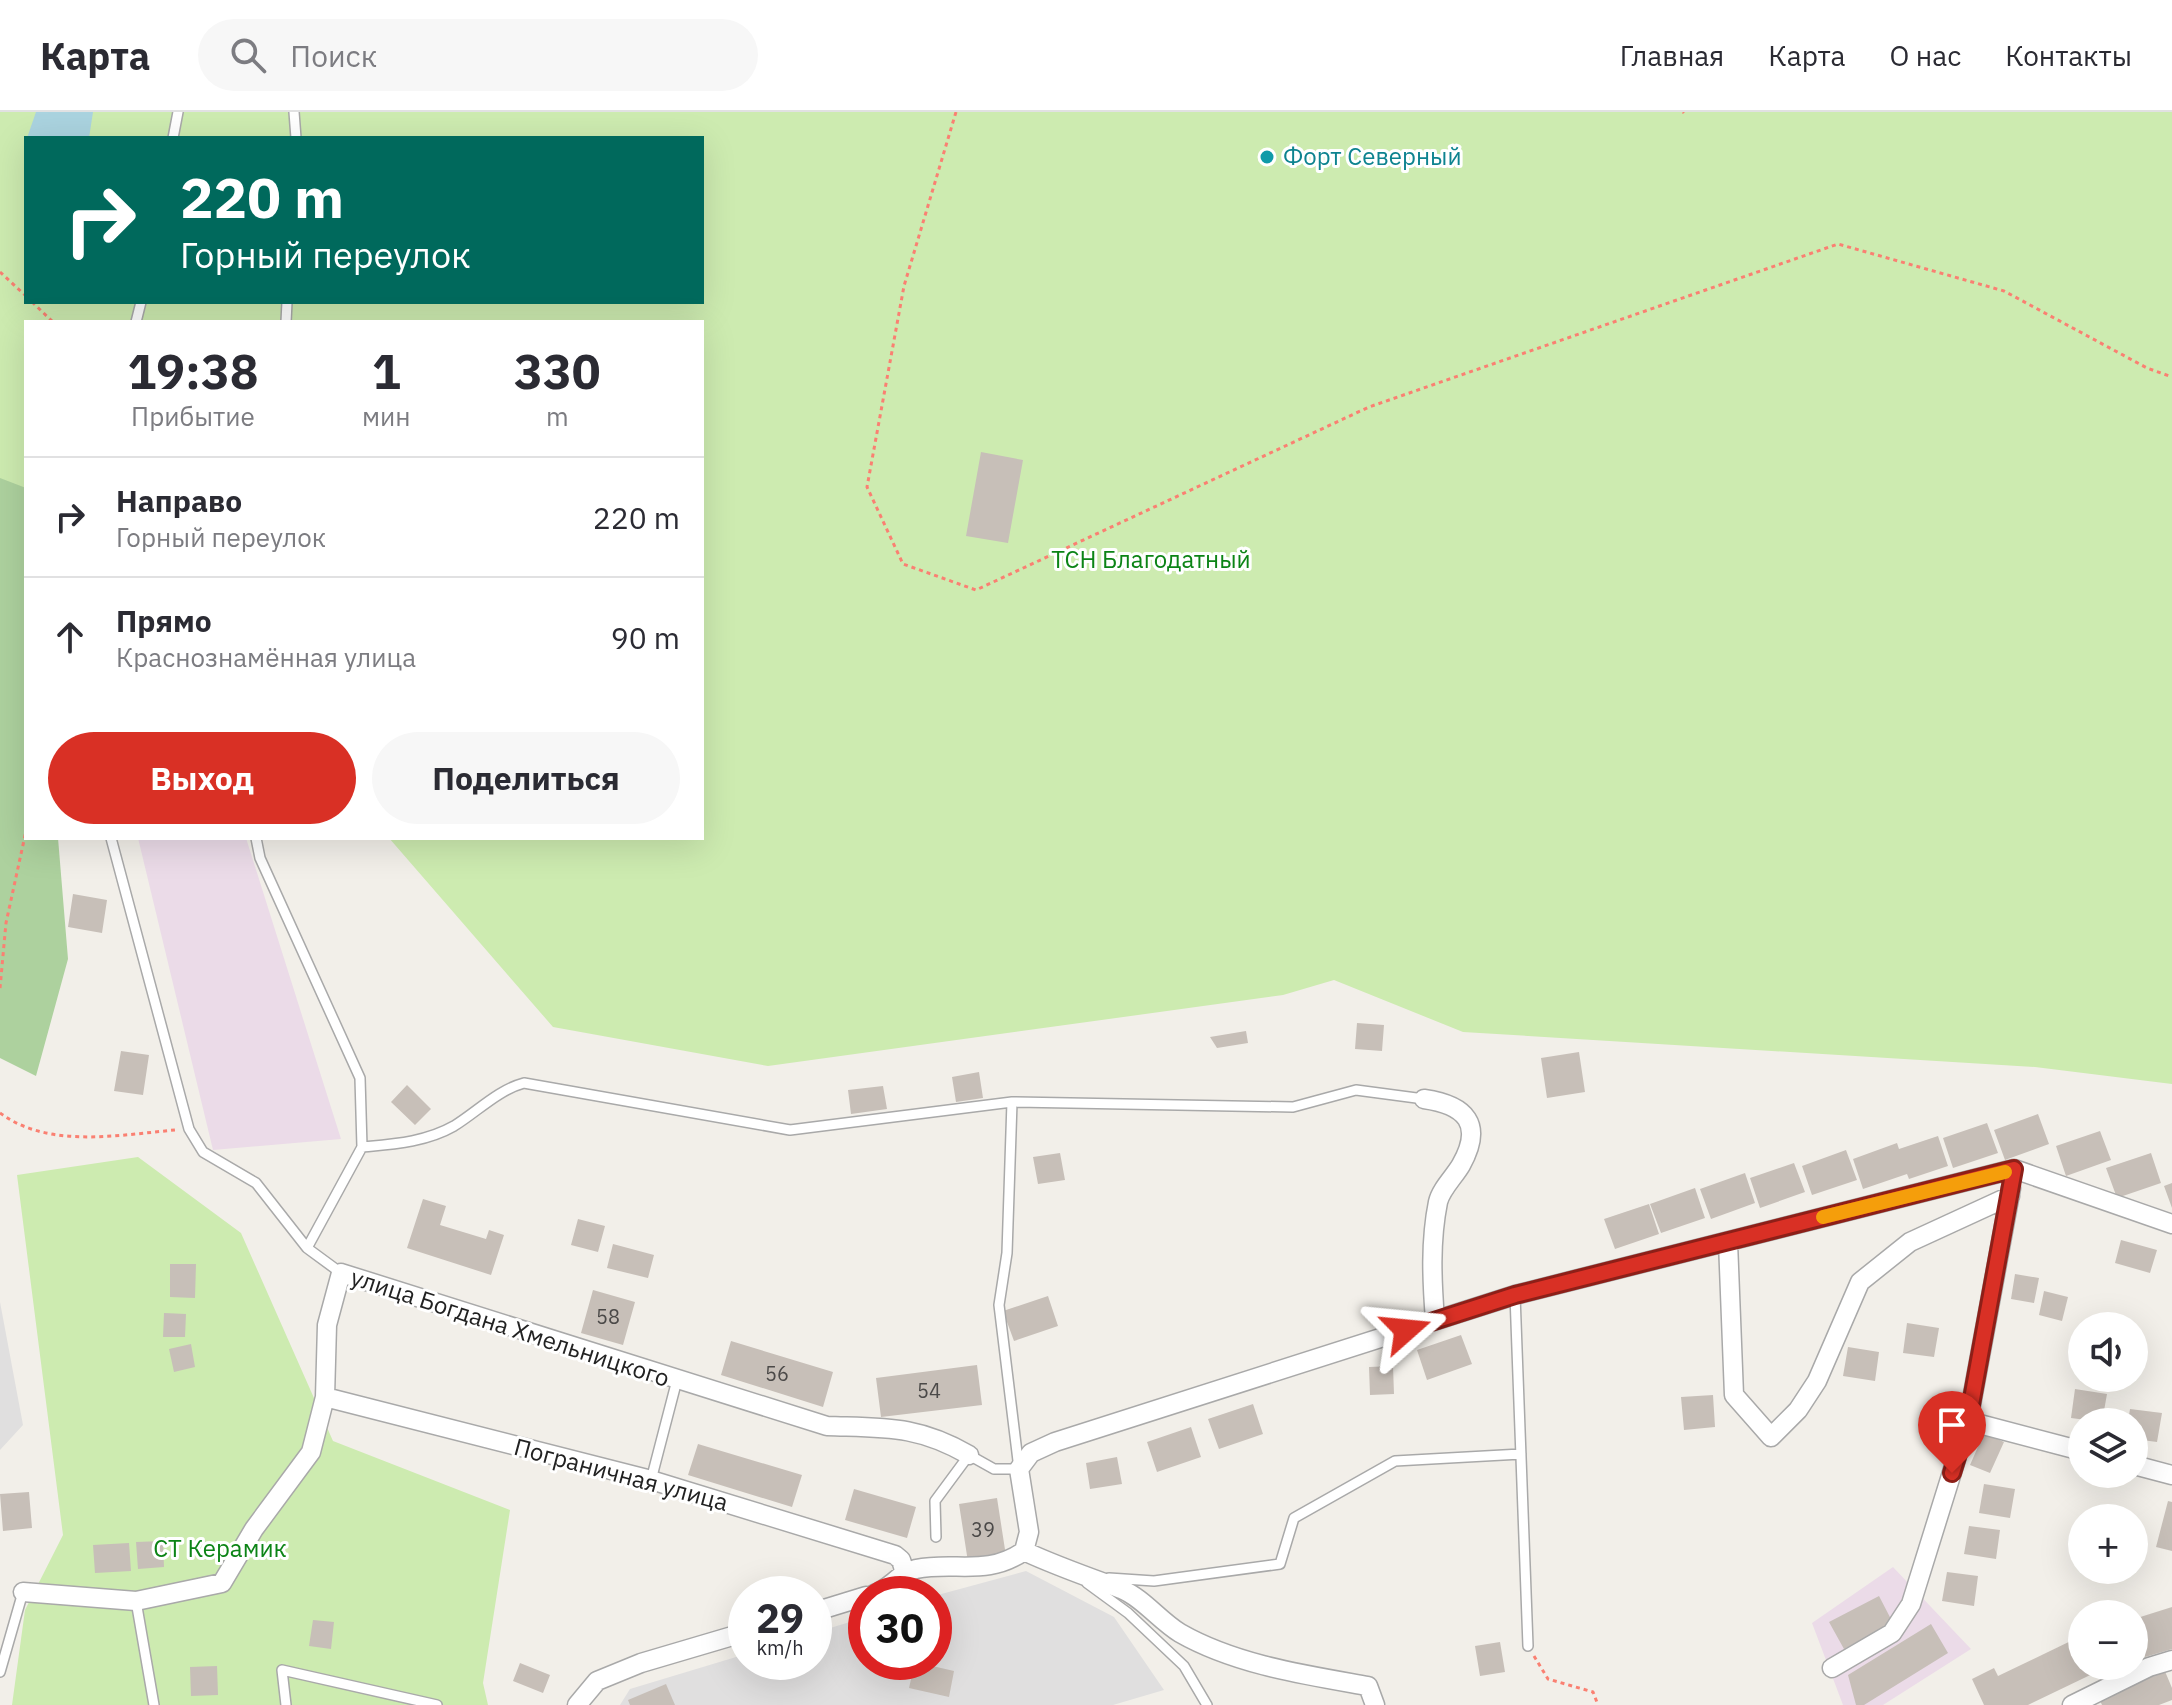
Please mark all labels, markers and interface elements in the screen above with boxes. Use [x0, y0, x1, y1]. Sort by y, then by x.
search box [198, 19, 758, 91]
text: Карта [40, 31, 150, 80]
icon: search [226, 33, 270, 77]
text: Поиск [290, 36, 377, 75]
text: Главная [1620, 37, 1724, 74]
text: Карта [1768, 37, 1845, 74]
text: О нас [1889, 37, 1961, 74]
text: Контакты [2005, 37, 2132, 74]
place label: Форт Северный [1283, 140, 1462, 172]
marker: Форт Северный [1258, 148, 1276, 166]
text: 220 m [180, 161, 344, 233]
icon: right [48, 168, 152, 272]
text: Горный переулок [180, 231, 471, 278]
text: 19:38 [127, 340, 259, 402]
text: 1 [372, 340, 401, 402]
text: 330 [514, 340, 601, 402]
text: Прибытие [131, 399, 255, 433]
text: мин [362, 399, 411, 433]
text: m [546, 399, 569, 433]
text: Направо [116, 481, 242, 520]
icon: right [48, 495, 92, 539]
text: 220 m [593, 498, 680, 537]
text: Горный переулок [116, 520, 326, 554]
park label: ТСН Благодатный [1051, 543, 1251, 575]
text: Прямо [116, 601, 212, 640]
icon: ahead [48, 615, 92, 659]
text: 90 m [611, 618, 680, 657]
text: Краснознамённая улица [116, 640, 416, 674]
button: Выход [48, 732, 356, 824]
button: Поделиться [372, 732, 680, 824]
street label: улица Богдана Хмельницкого [347, 1260, 674, 1394]
position arrow [1364, 1288, 1448, 1372]
house number: 58 [596, 1303, 620, 1330]
map controls [2068, 1312, 2148, 1680]
button: sound [2068, 1312, 2148, 1392]
house number: 56 [765, 1360, 789, 1387]
house number: 54 [917, 1377, 941, 1404]
pin [1918, 1391, 1986, 1473]
icon: arrive [1930, 1403, 1974, 1447]
button: layers [2068, 1408, 2148, 1488]
street label: Пограничная улица [511, 1430, 732, 1518]
button: + [2068, 1504, 2148, 1584]
house number: 39 [971, 1516, 995, 1543]
park label: СТ Керамик [153, 1532, 287, 1564]
speed limit sign: 30 [848, 1576, 952, 1680]
text: 29 [756, 1592, 804, 1644]
button: − [2068, 1600, 2148, 1680]
text: km/h [756, 1634, 804, 1661]

